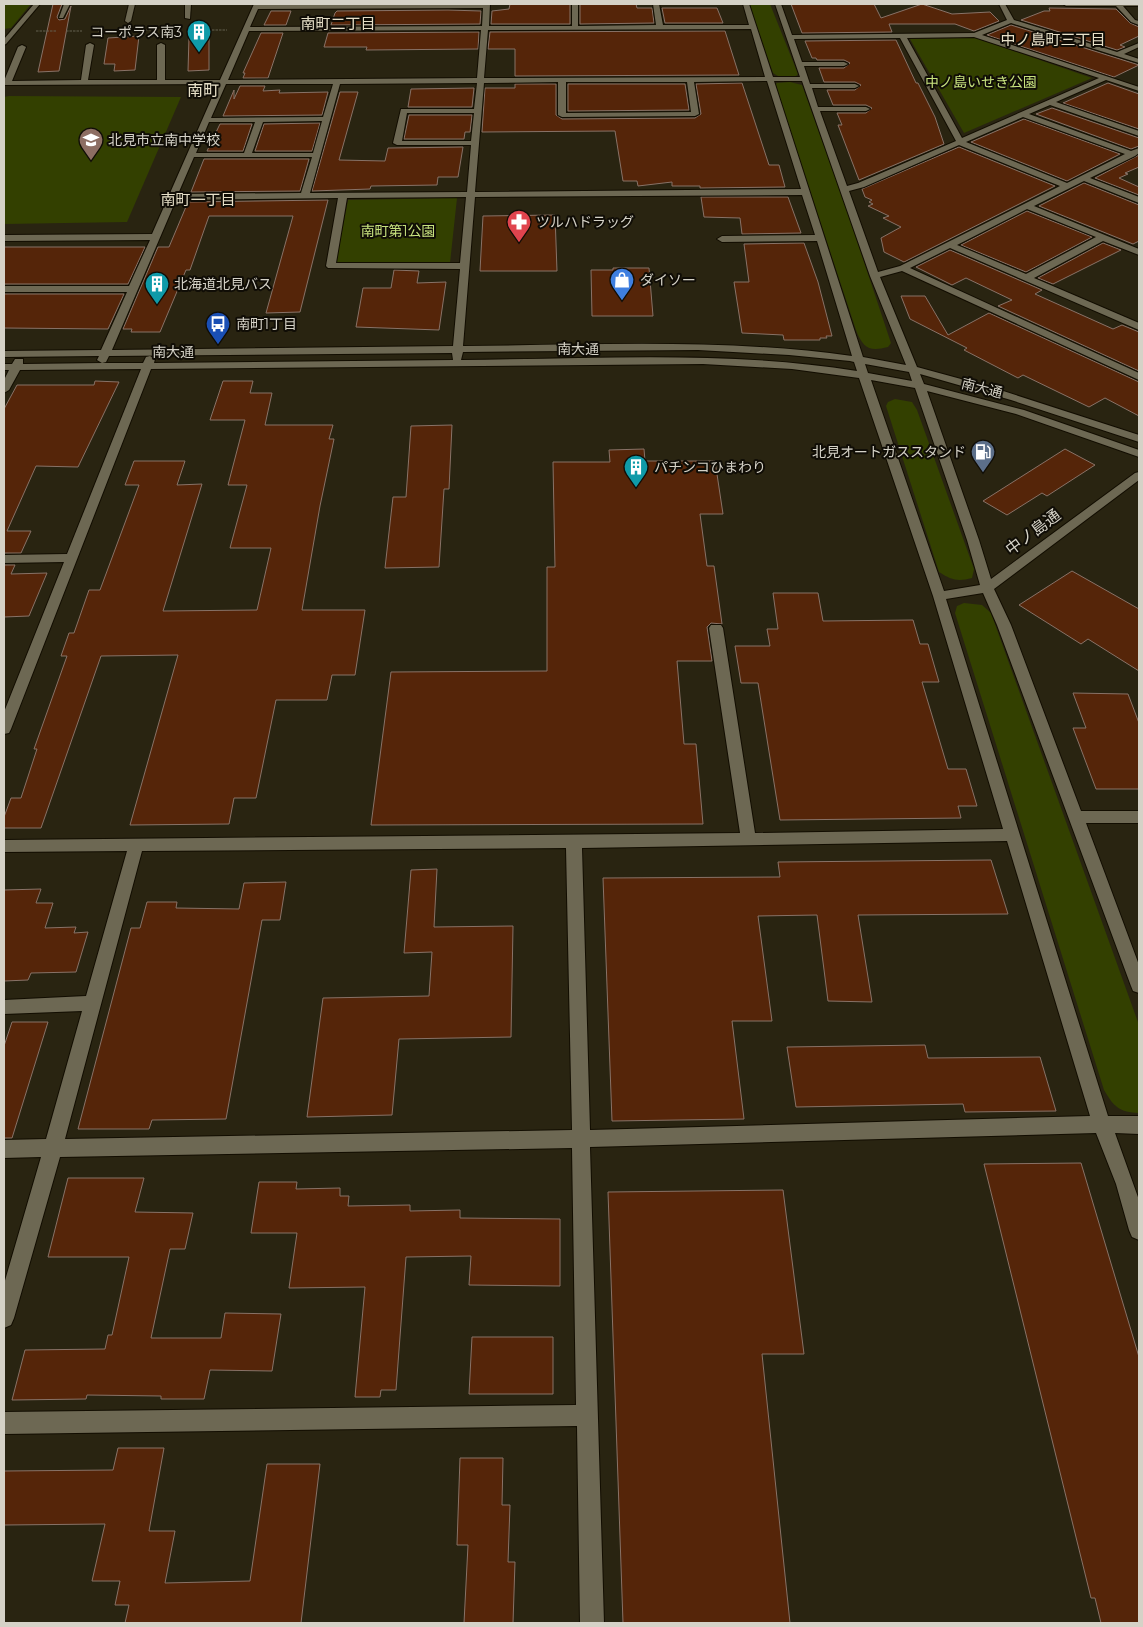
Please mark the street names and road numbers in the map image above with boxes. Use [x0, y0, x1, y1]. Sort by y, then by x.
street label: 南大通 [557, 340, 599, 358]
street label: 南大通 [152, 343, 194, 361]
street label: 南大通 [959, 374, 1005, 402]
street label: 中ノ島通 [1002, 505, 1064, 559]

